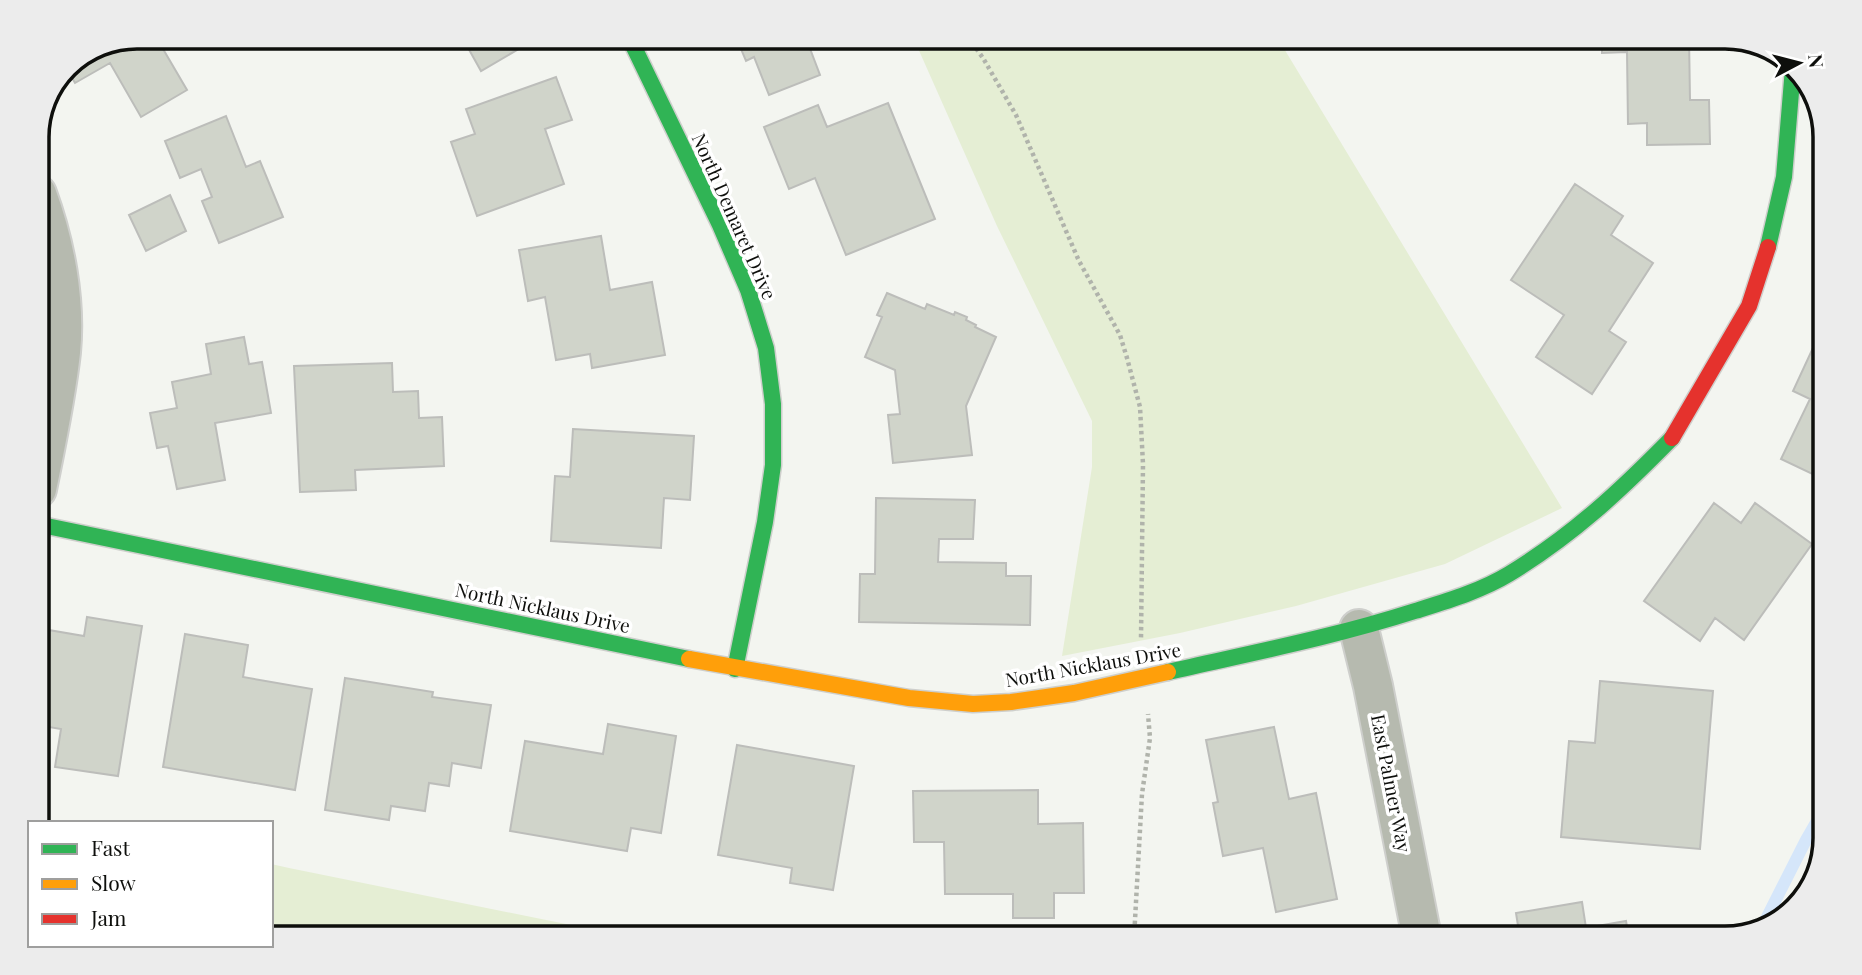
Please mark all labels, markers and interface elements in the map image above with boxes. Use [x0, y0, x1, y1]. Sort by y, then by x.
north arrow [1764, 28, 1834, 98]
text: N [1803, 52, 1831, 69]
street label: North Demaret Drive [687, 129, 783, 303]
street label: North Nicklaus Drive [453, 576, 633, 638]
street label: North Nicklaus Drive [1003, 636, 1183, 692]
street label: East Palmer Way [1366, 712, 1418, 855]
legend [28, 821, 273, 947]
text: Fast [91, 833, 130, 861]
text: Slow [91, 868, 136, 896]
text: Jam [90, 903, 127, 931]

